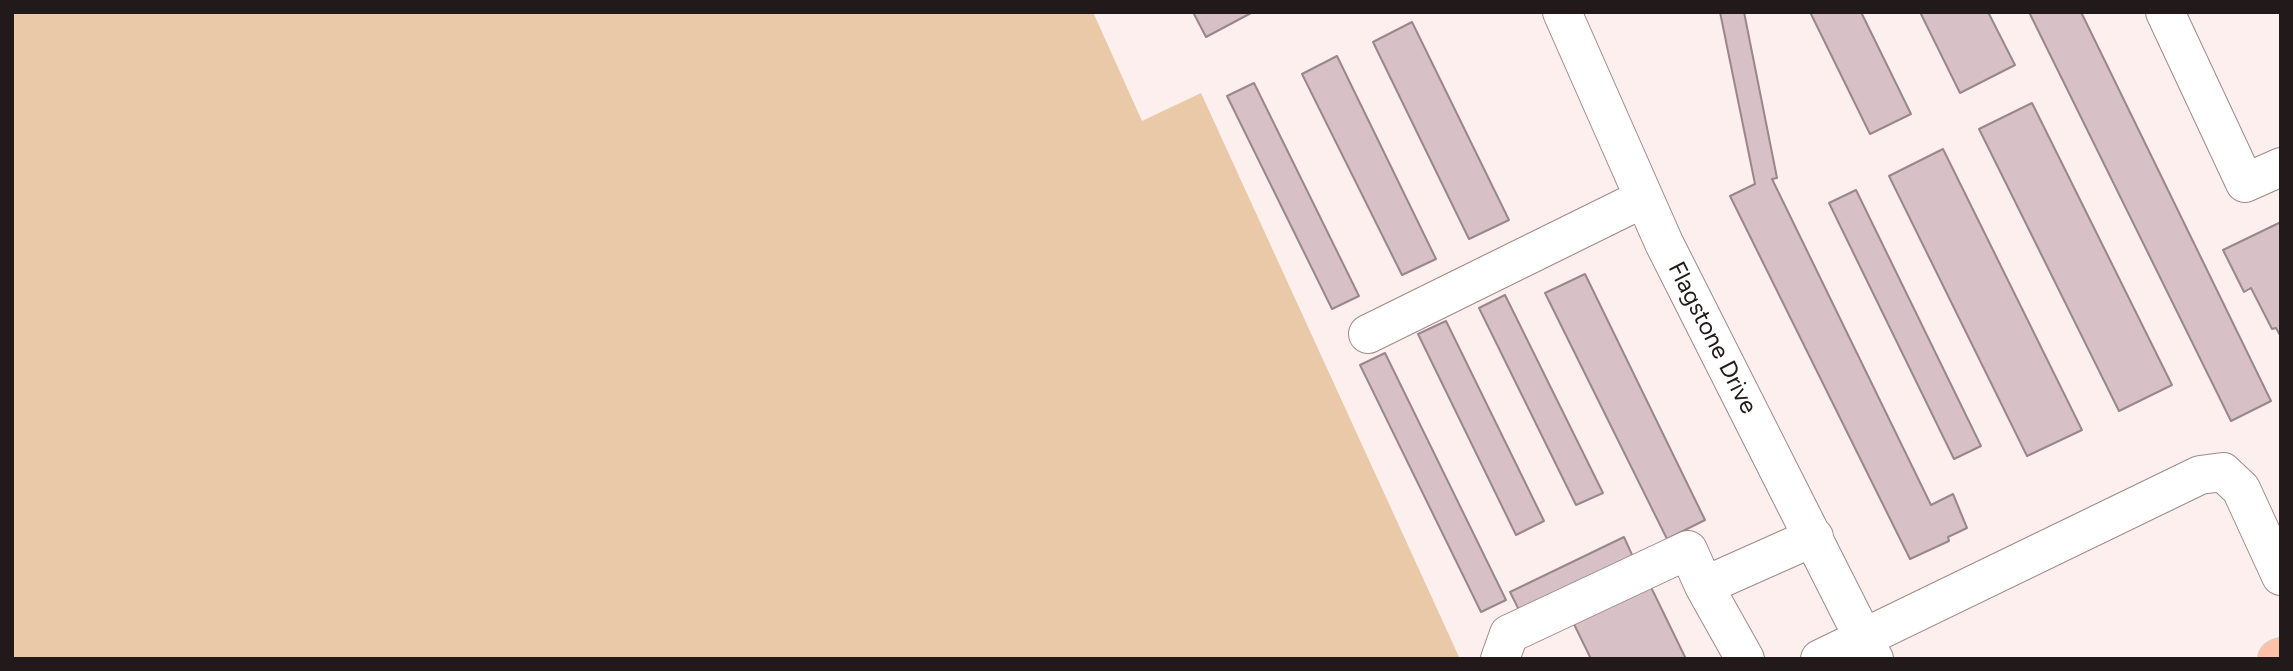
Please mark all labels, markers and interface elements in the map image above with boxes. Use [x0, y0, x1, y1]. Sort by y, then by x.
street label: Flagstone Drive [1661, 257, 1763, 419]

